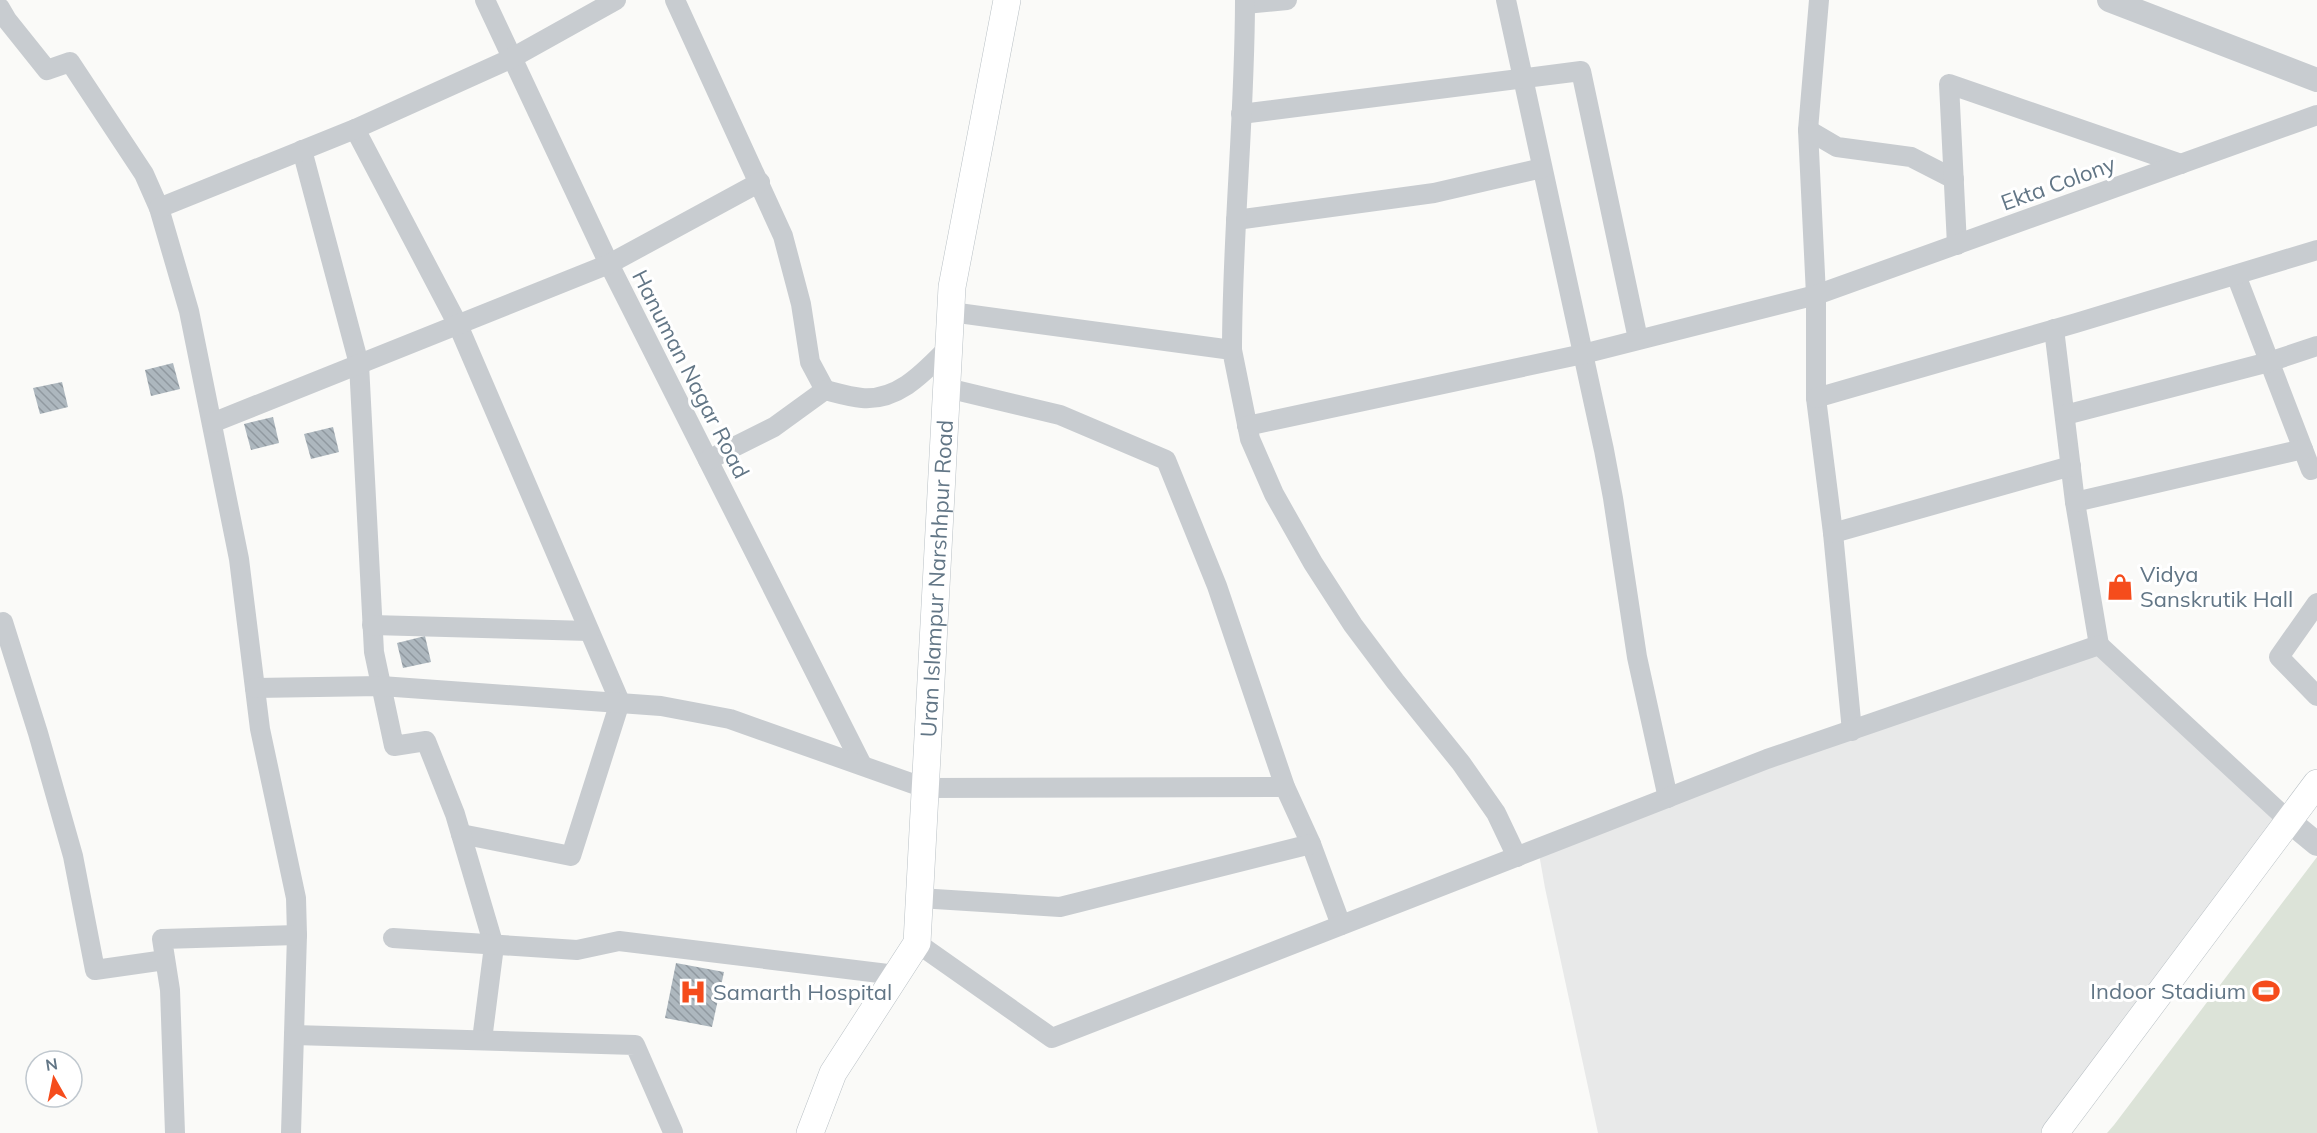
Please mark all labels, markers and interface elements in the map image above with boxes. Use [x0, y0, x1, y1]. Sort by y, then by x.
street label: Ekta Colony [1997, 149, 2119, 217]
street label: Hanuman Nagar Road [626, 265, 756, 483]
street label: Uran Islampur Narshhpur Road [914, 419, 959, 738]
place label: Vidya Sanskrutik Hall [2140, 560, 2293, 613]
shop icon: Vidya Sanskrutik Hall [2105, 572, 2135, 602]
sports icon: Indoor Stadium [2251, 976, 2281, 1006]
hospital icon: Samarth Hospital [678, 977, 708, 1007]
place label: Indoor Stadium [2090, 977, 2246, 1005]
place label: Samarth Hospital [713, 978, 892, 1006]
north arrow [24, 1049, 84, 1109]
text: N [44, 1053, 59, 1075]

